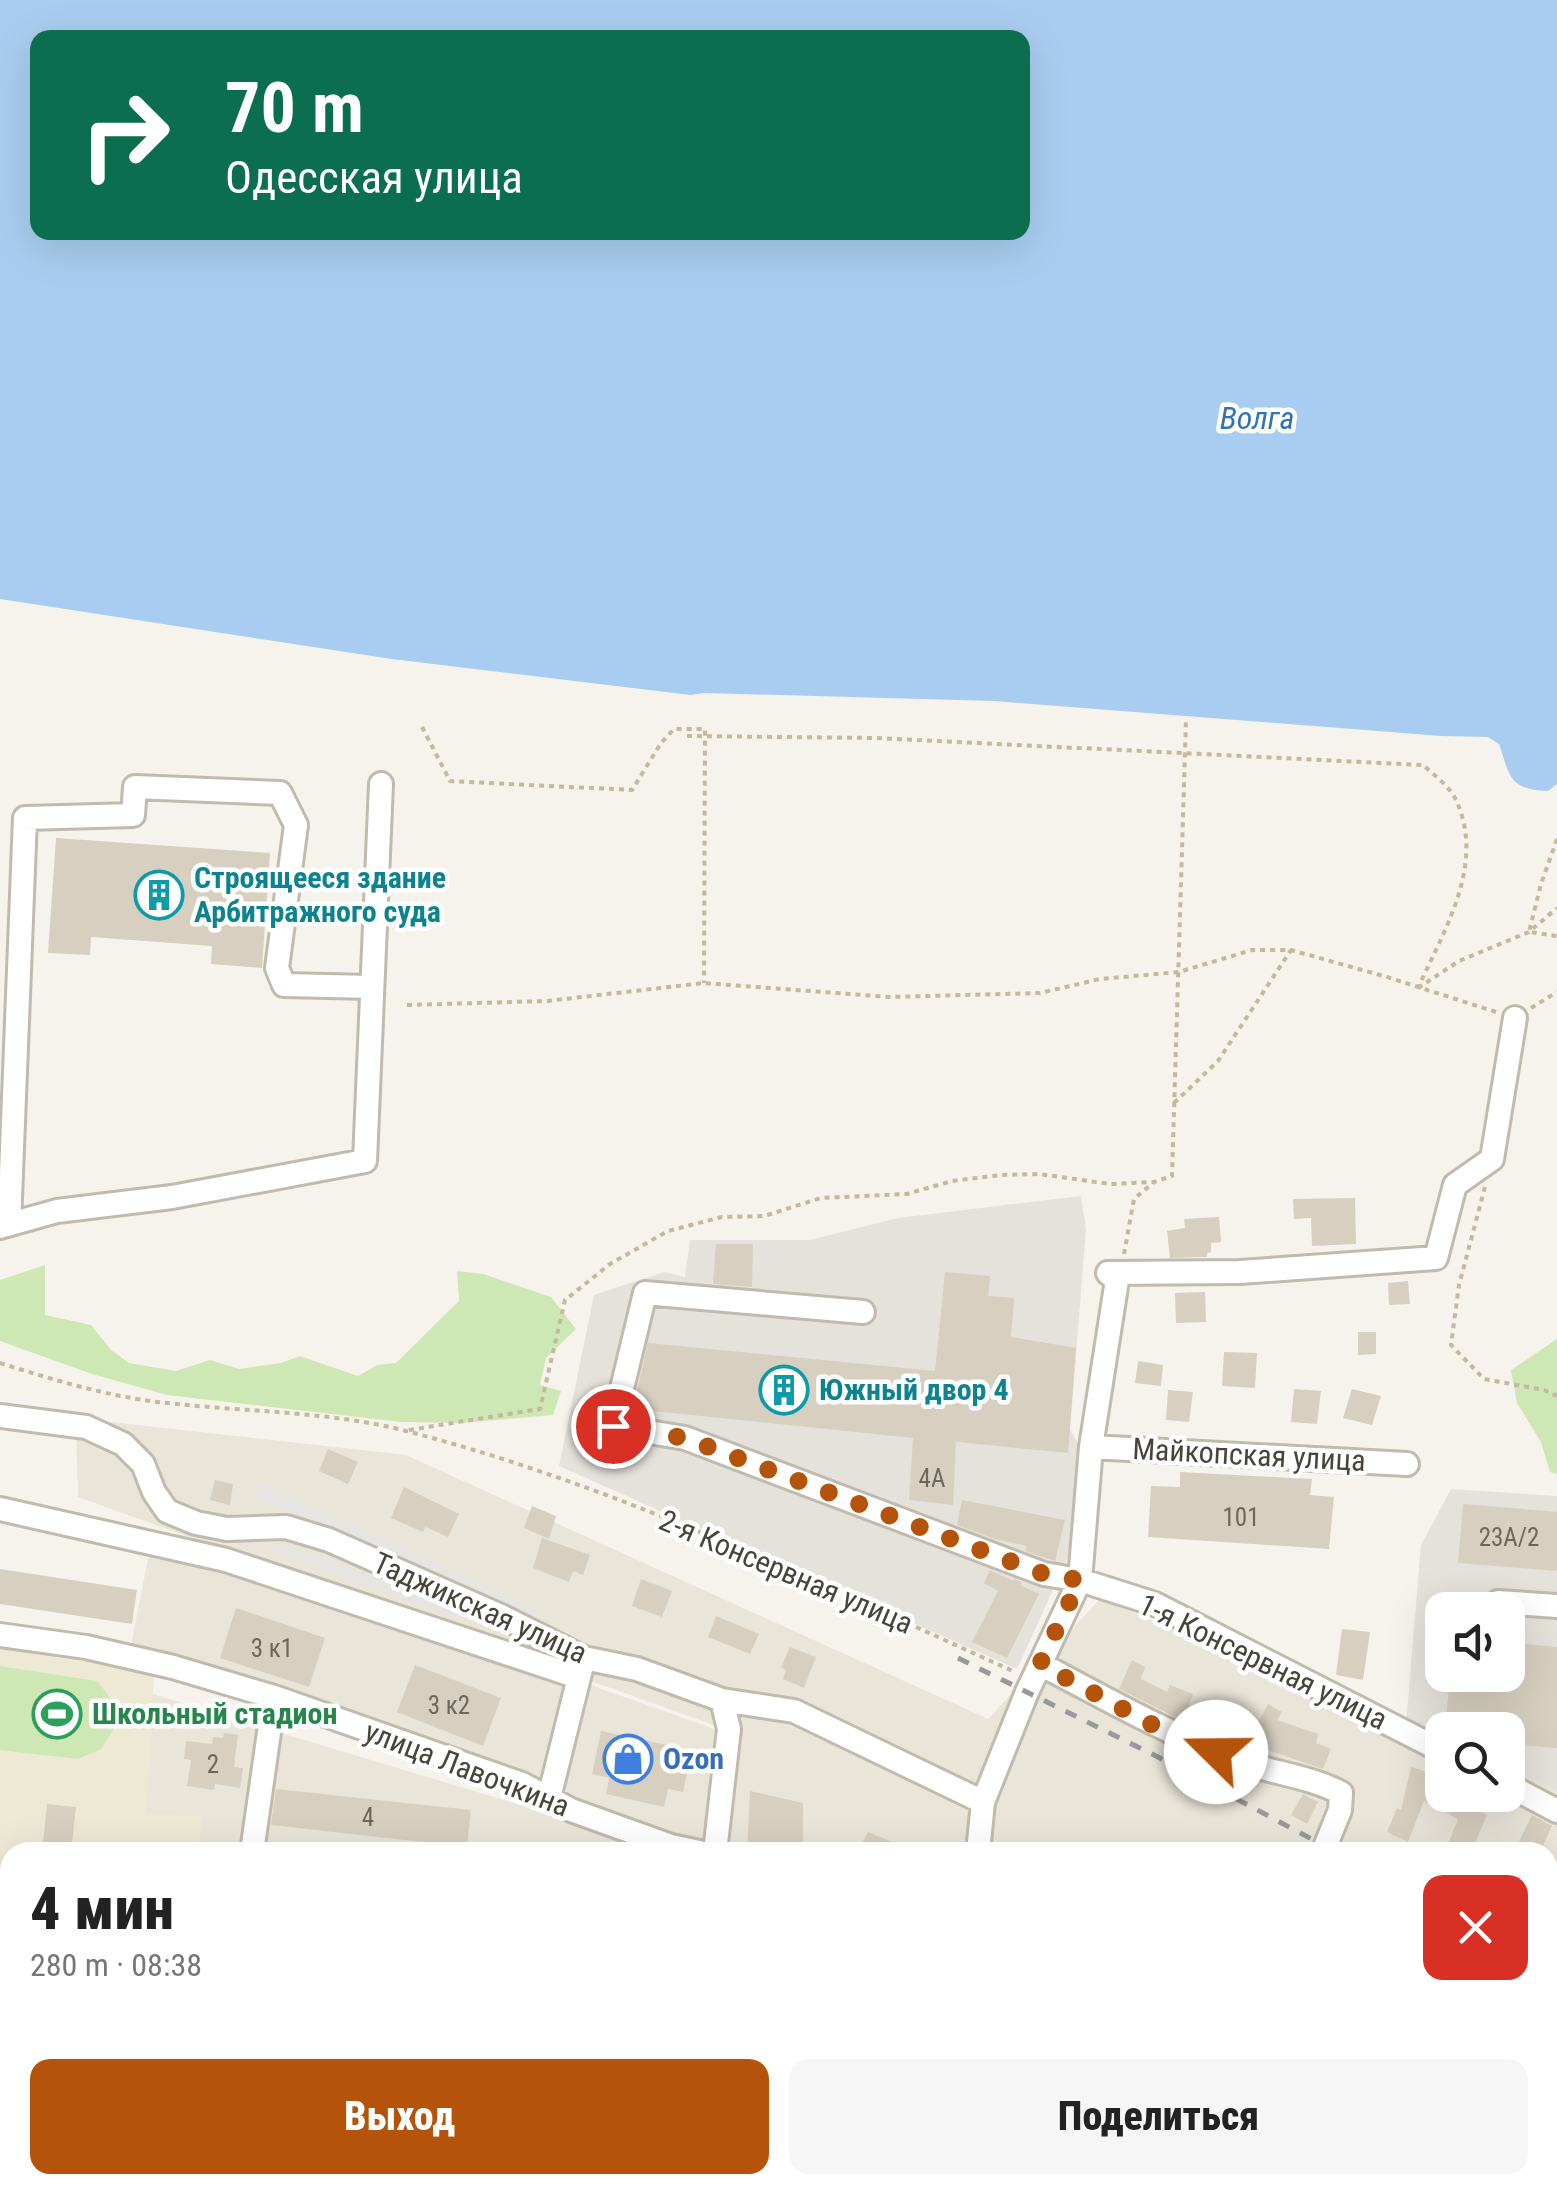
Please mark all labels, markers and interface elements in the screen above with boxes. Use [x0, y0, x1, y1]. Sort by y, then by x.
text: 70 m [225, 67, 364, 149]
icon: right [60, 70, 190, 200]
text: Одесская улица [225, 151, 523, 204]
water label: Волга [1220, 399, 1294, 437]
place label: Строящееся здание Арбитражного суда [194, 860, 446, 929]
building icon: Строящееся здание Арбитражного суда [133, 869, 185, 921]
building icon: Южный двор 4 [758, 1364, 810, 1416]
place label: Южный двор 4 [819, 1372, 1009, 1407]
pin [571, 1384, 656, 1469]
icon: arrive [586, 1399, 641, 1454]
street label: Майкопская улица [1132, 1431, 1366, 1478]
house number: 4А [919, 1464, 945, 1493]
street label: 2-я Консервная улица [654, 1502, 918, 1641]
house number: 101 [1222, 1503, 1260, 1532]
house number: 23А/2 [1479, 1523, 1539, 1552]
street label: Таджикская улица [368, 1545, 593, 1670]
street label: 1-я Консервная улица [1133, 1586, 1393, 1737]
map controls [1425, 1592, 1525, 1812]
button: sound [1425, 1592, 1525, 1692]
house number: 3 к1 [251, 1634, 293, 1663]
sports icon: Школьный стадион [31, 1688, 83, 1740]
house number: 3 к2 [428, 1691, 470, 1720]
place label: Школьный стадион [92, 1696, 337, 1731]
position arrow [1164, 1700, 1268, 1804]
button: search [1425, 1712, 1525, 1812]
street label: улица Лавочкина [360, 1713, 574, 1824]
shop icon: Ozon [602, 1733, 654, 1785]
place label: Ozon [663, 1741, 724, 1776]
house number: 2 [207, 1750, 219, 1779]
house number: 4 [362, 1803, 374, 1832]
text: 4 мин [30, 1873, 174, 1944]
button: close [1423, 1875, 1528, 1980]
text: 280 m · 08:38 [30, 1946, 202, 1984]
button: Выход [30, 2059, 769, 2174]
button: Поделиться [789, 2059, 1528, 2174]

